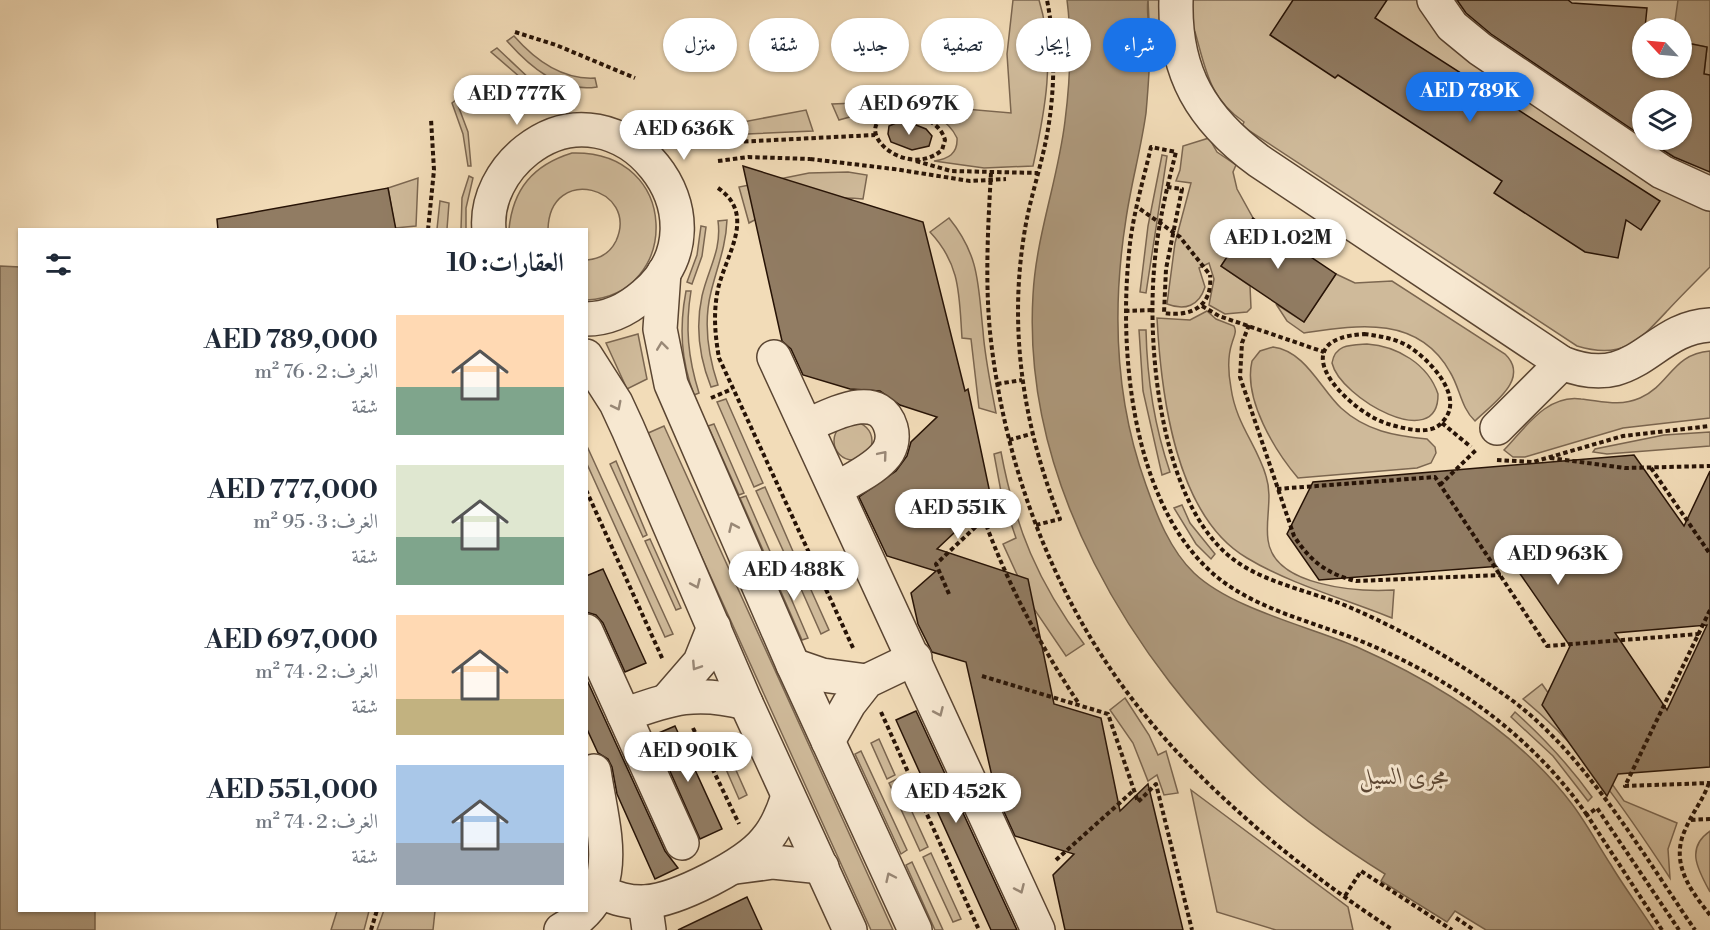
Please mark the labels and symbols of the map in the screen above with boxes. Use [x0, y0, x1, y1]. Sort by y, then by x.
north arrow [1632, 18, 1692, 78]
pin: AED 789K [1408, 72, 1532, 123]
pin: AED 777K [455, 75, 579, 126]
pin: AED 697K [847, 85, 971, 136]
pin: AED 636K [622, 110, 746, 161]
pin: AED 1.02M [1209, 219, 1347, 270]
one-way arrow [657, 341, 669, 350]
one-way arrow [610, 400, 621, 410]
one-way arrow [876, 452, 887, 462]
pin: AED 551K [896, 489, 1020, 540]
one-way arrow [728, 522, 740, 533]
pin: AED 963K [1496, 535, 1620, 586]
pin: AED 488K [732, 551, 856, 602]
one-way arrow [689, 578, 701, 589]
one-way arrow [692, 660, 704, 670]
one-way arrow [932, 705, 944, 716]
pin: AED 901K [626, 732, 750, 783]
water label: مجرى السيل [1359, 762, 1449, 793]
pin: AED 452K [894, 773, 1018, 824]
one-way arrow [886, 872, 898, 883]
one-way arrow [1012, 883, 1024, 894]

